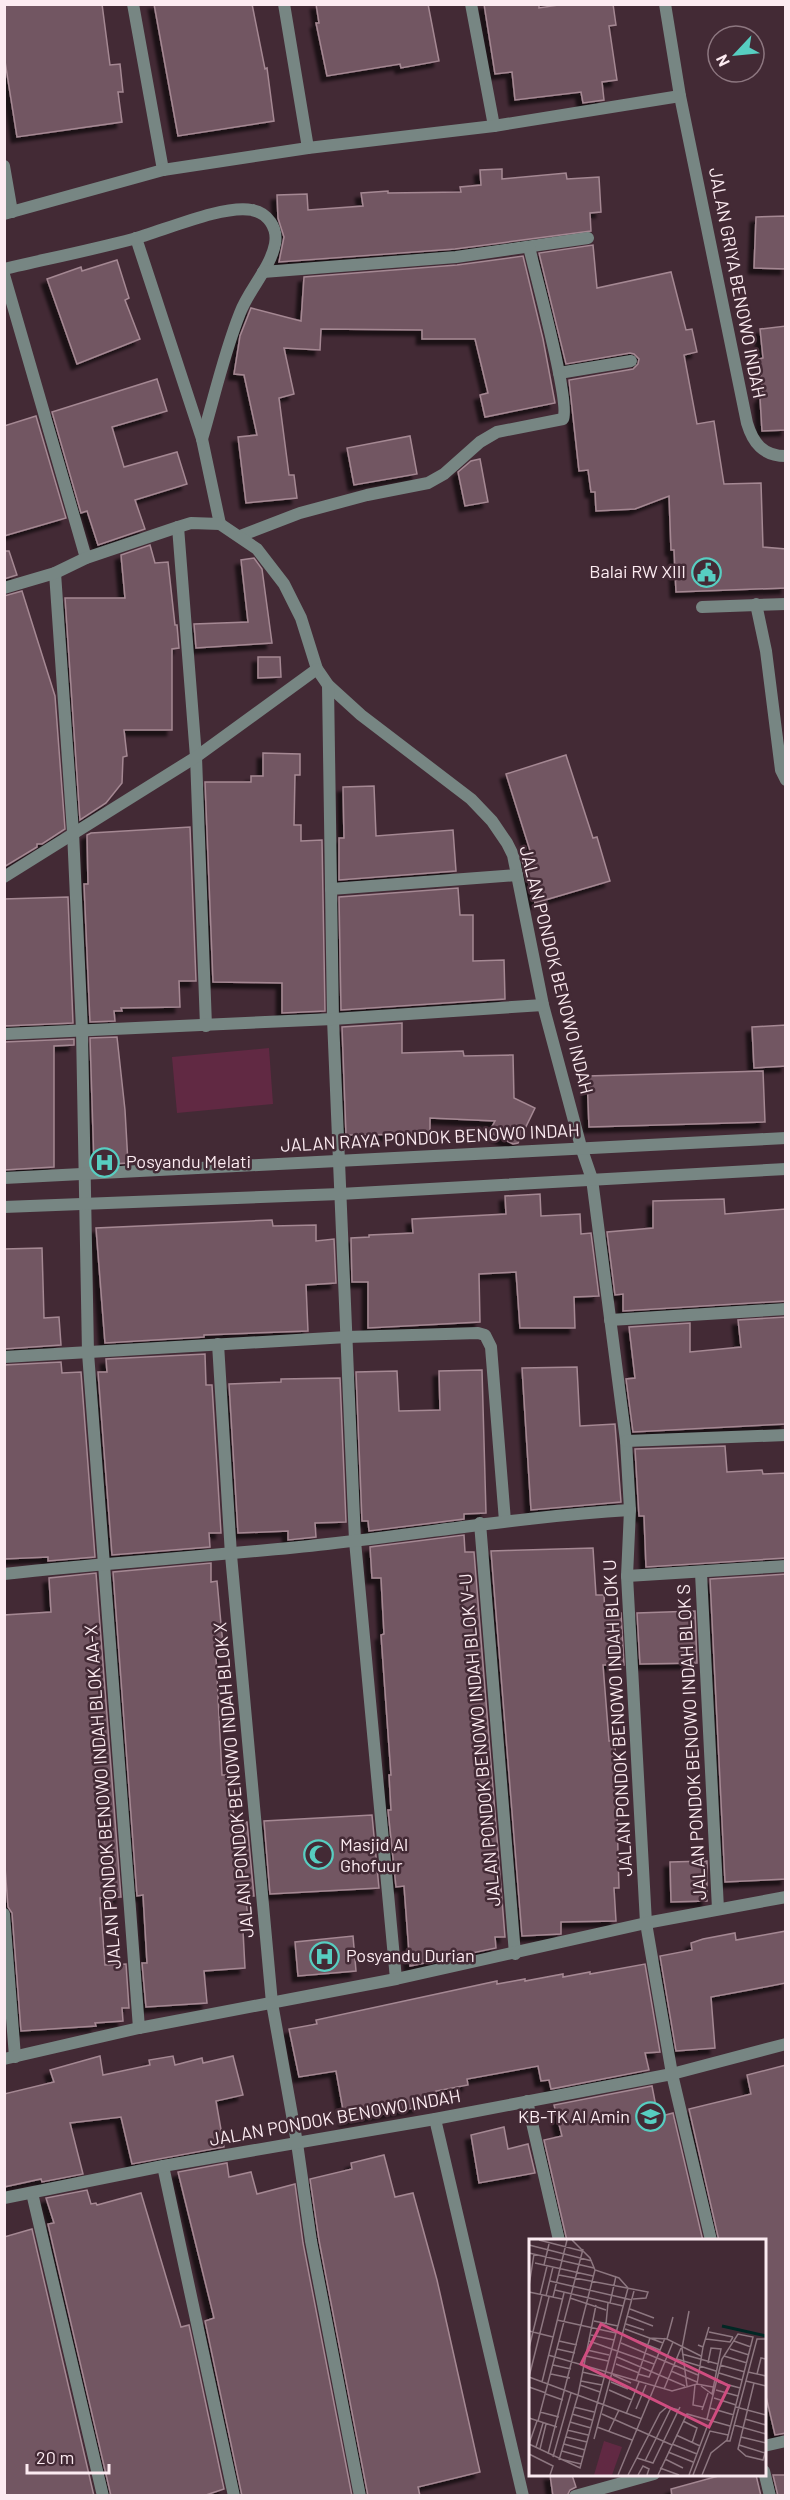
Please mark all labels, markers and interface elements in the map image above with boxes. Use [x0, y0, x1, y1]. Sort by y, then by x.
north arrow [706, 24, 766, 84]
text: N [711, 52, 733, 70]
street label: JALAN GRIYA BENOWO INDAH [705, 166, 771, 400]
public building icon: Balai RW XIII [691, 556, 723, 588]
place label: Balai RW XIII [589, 560, 686, 582]
street label: JALAN PONDOK BENOWO INDAH [515, 843, 599, 1096]
street label: JALAN RAYA PONDOK BENOWO INDAH [280, 1118, 580, 1156]
hospital icon: Posyandu Melati [89, 1146, 121, 1178]
place label: Posyandu Melati [126, 1150, 251, 1172]
street label: JALAN PONDOK BENOWO INDAH BLOK U [598, 1559, 636, 1877]
street label: JALAN PONDOK BENOWO INDAH BLOK V-U [453, 1573, 505, 1908]
street label: JALAN PONDOK BENOWO INDAH BLOK S [672, 1583, 710, 1901]
street label: JALAN PONDOK BENOWO INDAH BLOK X [208, 1621, 258, 1939]
street label: JALAN PONDOK BENOWO INDAH BLOK AA-X [79, 1624, 125, 1970]
place label: Masjid Al Ghofuur [340, 1833, 408, 1876]
mosque icon: Masjid Al Ghofuur [303, 1839, 335, 1871]
hospital icon: Posyandu Durian [309, 1940, 341, 1972]
place label: Posyandu Durian [346, 1944, 475, 1966]
street label: JALAN PONDOK BENOWO INDAH [207, 2084, 462, 2150]
school or university icon: KB-TK Al Amin [635, 2101, 667, 2133]
place label: KB-TK Al Amin [518, 2105, 630, 2127]
inset map [529, 2239, 766, 2476]
scale bar [27, 2437, 110, 2475]
text: 20 m [36, 2446, 74, 2468]

